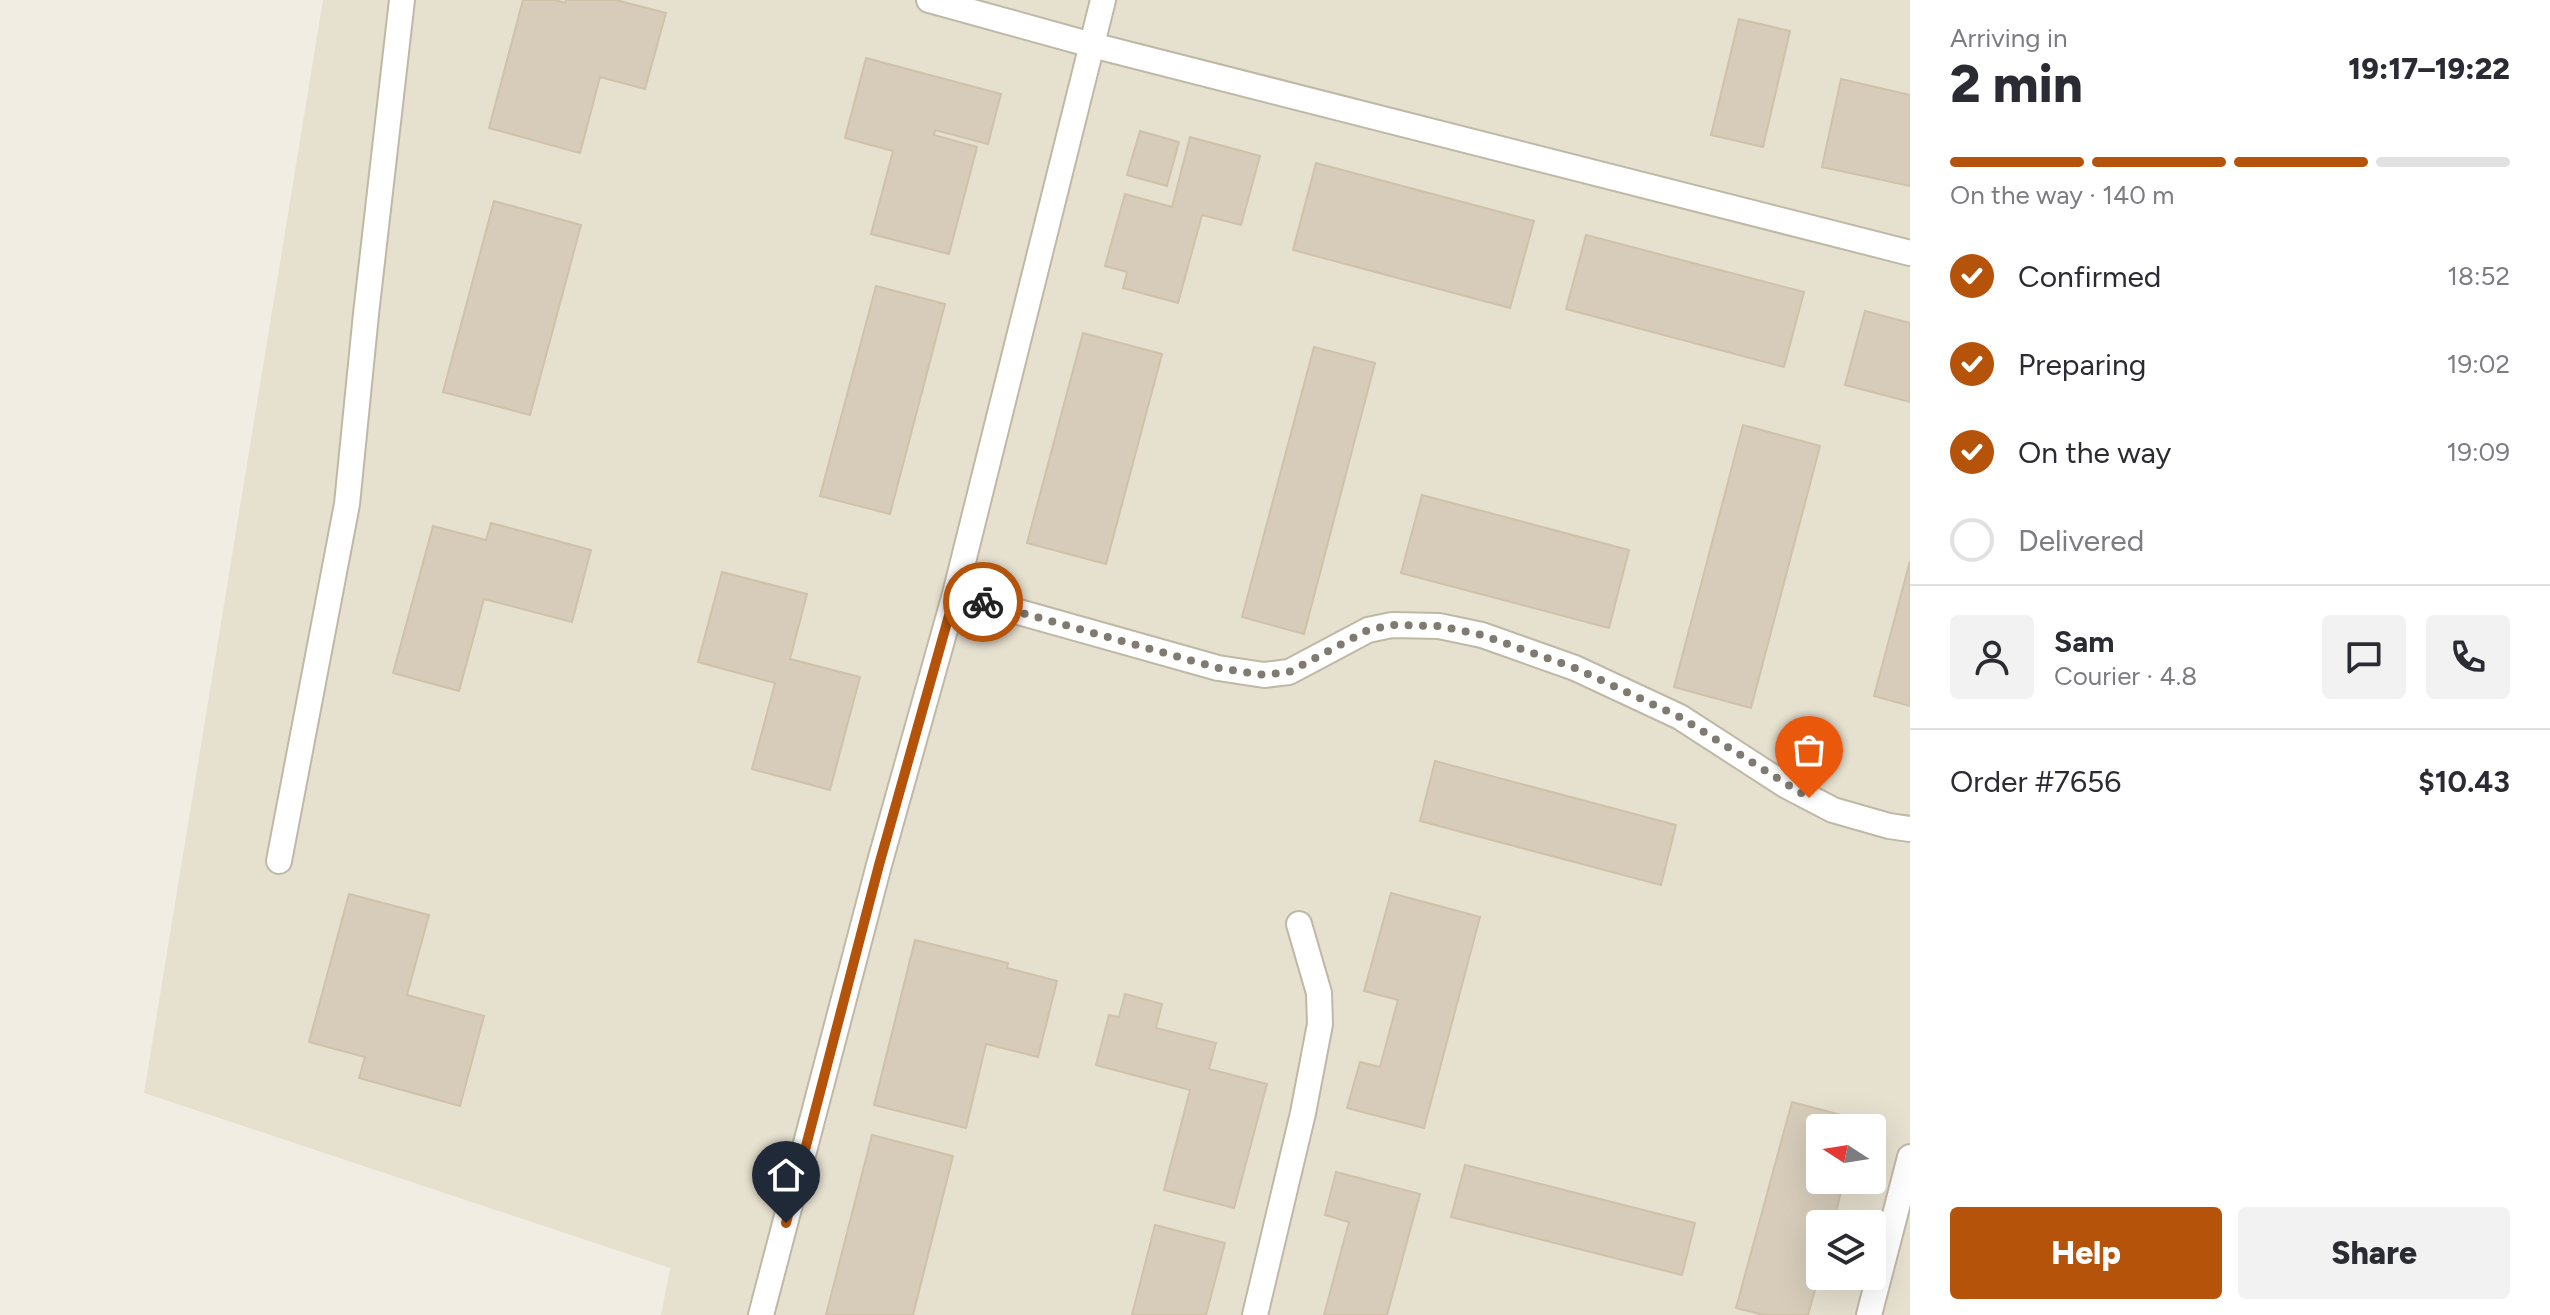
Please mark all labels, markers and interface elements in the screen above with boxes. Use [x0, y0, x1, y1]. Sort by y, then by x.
text: Arriving in [1950, 22, 2068, 54]
text: 19:17–19:22 [2348, 50, 2510, 87]
text: 2 min [1950, 53, 2083, 115]
text: On the way · 140 m [1950, 179, 2174, 211]
icon: check [1950, 254, 1994, 298]
text: Confirmed [2018, 258, 2161, 295]
text: 18:52 [2447, 260, 2510, 292]
icon: check [1950, 342, 1994, 386]
text: Preparing [2018, 346, 2146, 383]
text: 19:02 [2447, 348, 2510, 380]
icon: check [1950, 430, 1994, 474]
text: On the way [2018, 434, 2171, 471]
text: 19:09 [2447, 436, 2510, 468]
text: Delivered [2018, 522, 2144, 559]
courier [943, 562, 1023, 642]
icon: bike [961, 580, 1005, 624]
button: person [1950, 615, 2034, 699]
button: chat [2322, 615, 2406, 699]
button: phone [2426, 615, 2510, 699]
text: Sam [2054, 623, 2114, 660]
text: Courier · 4.8 [2054, 660, 2197, 692]
pin [1775, 716, 1843, 798]
icon: bag [1787, 728, 1831, 772]
text: Order #7656 [1950, 763, 2121, 800]
text: $10.43 [2418, 763, 2510, 800]
north arrow [1806, 1114, 1886, 1194]
map controls [1806, 1114, 1886, 1290]
pin [752, 1141, 820, 1223]
icon: home [764, 1153, 808, 1197]
button: Help [1950, 1207, 2222, 1299]
button: Share [2238, 1207, 2510, 1299]
button: layers [1806, 1210, 1886, 1290]

